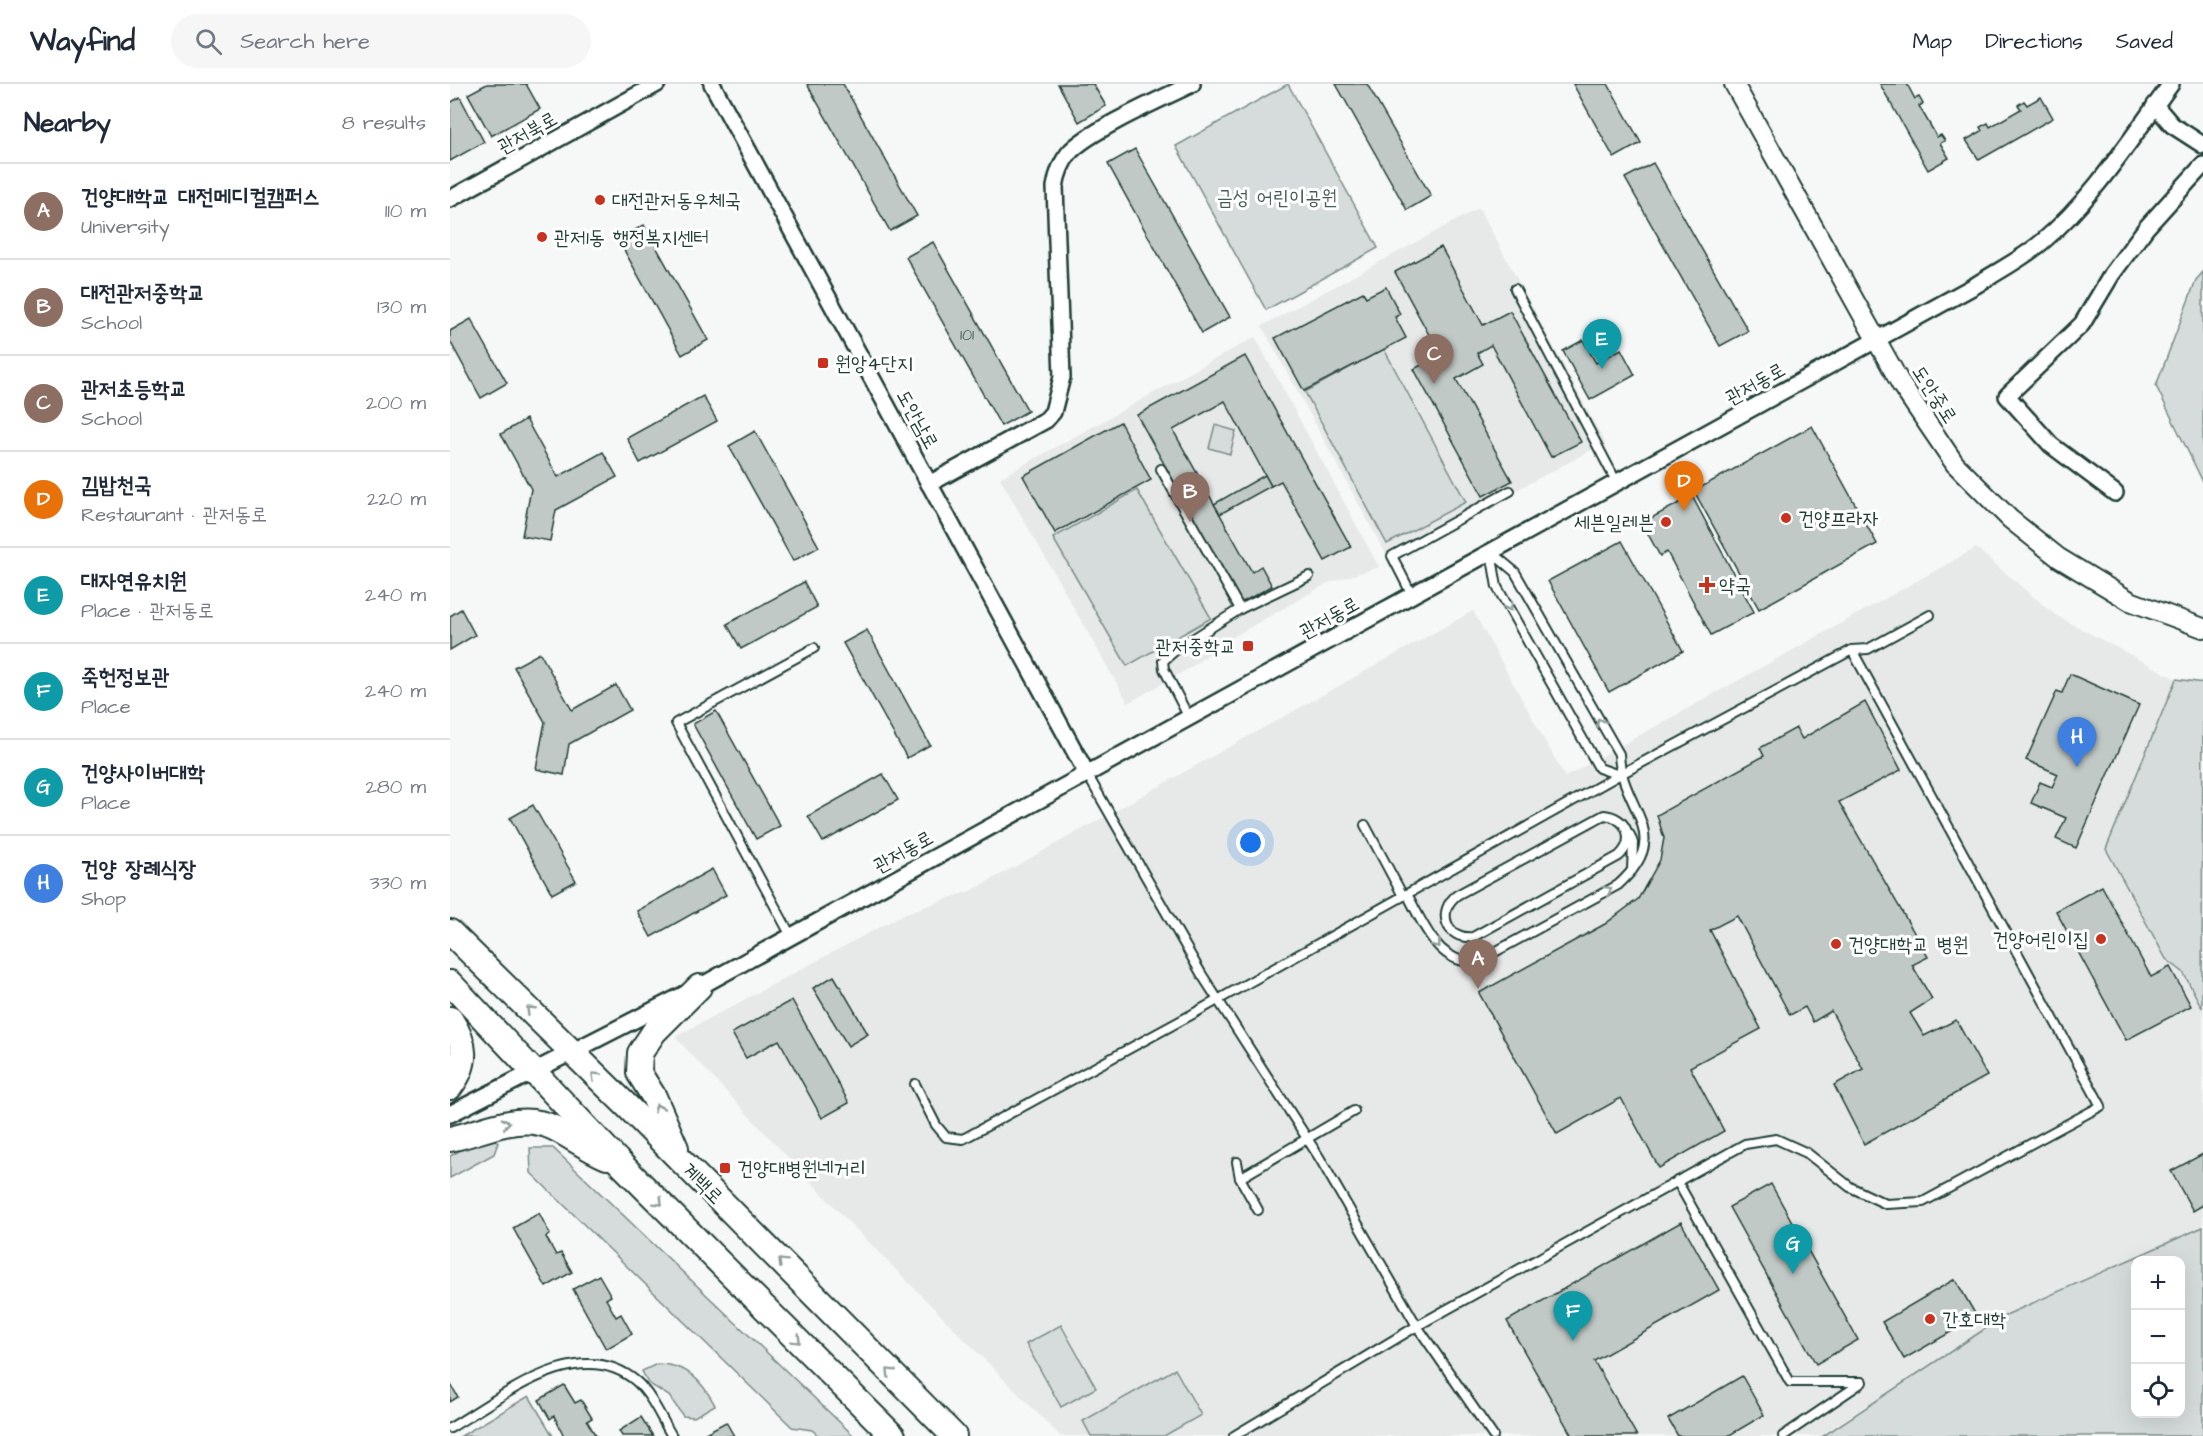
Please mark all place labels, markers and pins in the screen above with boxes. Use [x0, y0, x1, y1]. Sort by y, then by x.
place label: 대전관저동우체국 [612, 187, 741, 215]
marker: 대전관저동우체국 [593, 193, 607, 207]
place label: 관저1동 행정복지센터 [554, 224, 709, 252]
marker: 관저1동 행정복지센터 [535, 230, 549, 244]
pin: E [1582, 320, 1622, 369]
pin: C [1414, 334, 1454, 384]
place label: 원앙4단지 [835, 350, 913, 378]
marker: 원앙4단지 [816, 356, 830, 370]
pin: D [1664, 462, 1704, 511]
pin: B [1170, 472, 1210, 522]
place label: 건양프라자 [1798, 505, 1878, 533]
place label: 세븐일레븐 [1574, 509, 1654, 537]
marker: 건양프라자 [1779, 511, 1793, 525]
marker: 세븐일레븐 [1659, 515, 1673, 529]
place label: 약국 [1719, 572, 1751, 600]
marker: 약국 [1700, 578, 1714, 592]
place label: 관저중학교 [1156, 633, 1236, 661]
marker: 관저중학교 [1241, 639, 1255, 653]
pin: H [2058, 718, 2096, 767]
place label: 건양어린이집 [1992, 926, 2089, 954]
place label: 건양대학교 병원 [1848, 931, 1969, 959]
marker: 건양어린이집 [2094, 932, 2108, 946]
marker: 건양대학교 병원 [1829, 937, 1843, 951]
pin: A [1458, 940, 1498, 989]
place label: 건양대병원네거리 [737, 1155, 866, 1183]
marker: 건양대병원네거리 [718, 1161, 732, 1175]
pin: G [1774, 1224, 1812, 1274]
pin: F [1554, 1292, 1592, 1341]
place label: 간호대학 [1942, 1306, 2006, 1334]
marker: 간호대학 [1923, 1312, 1937, 1326]

